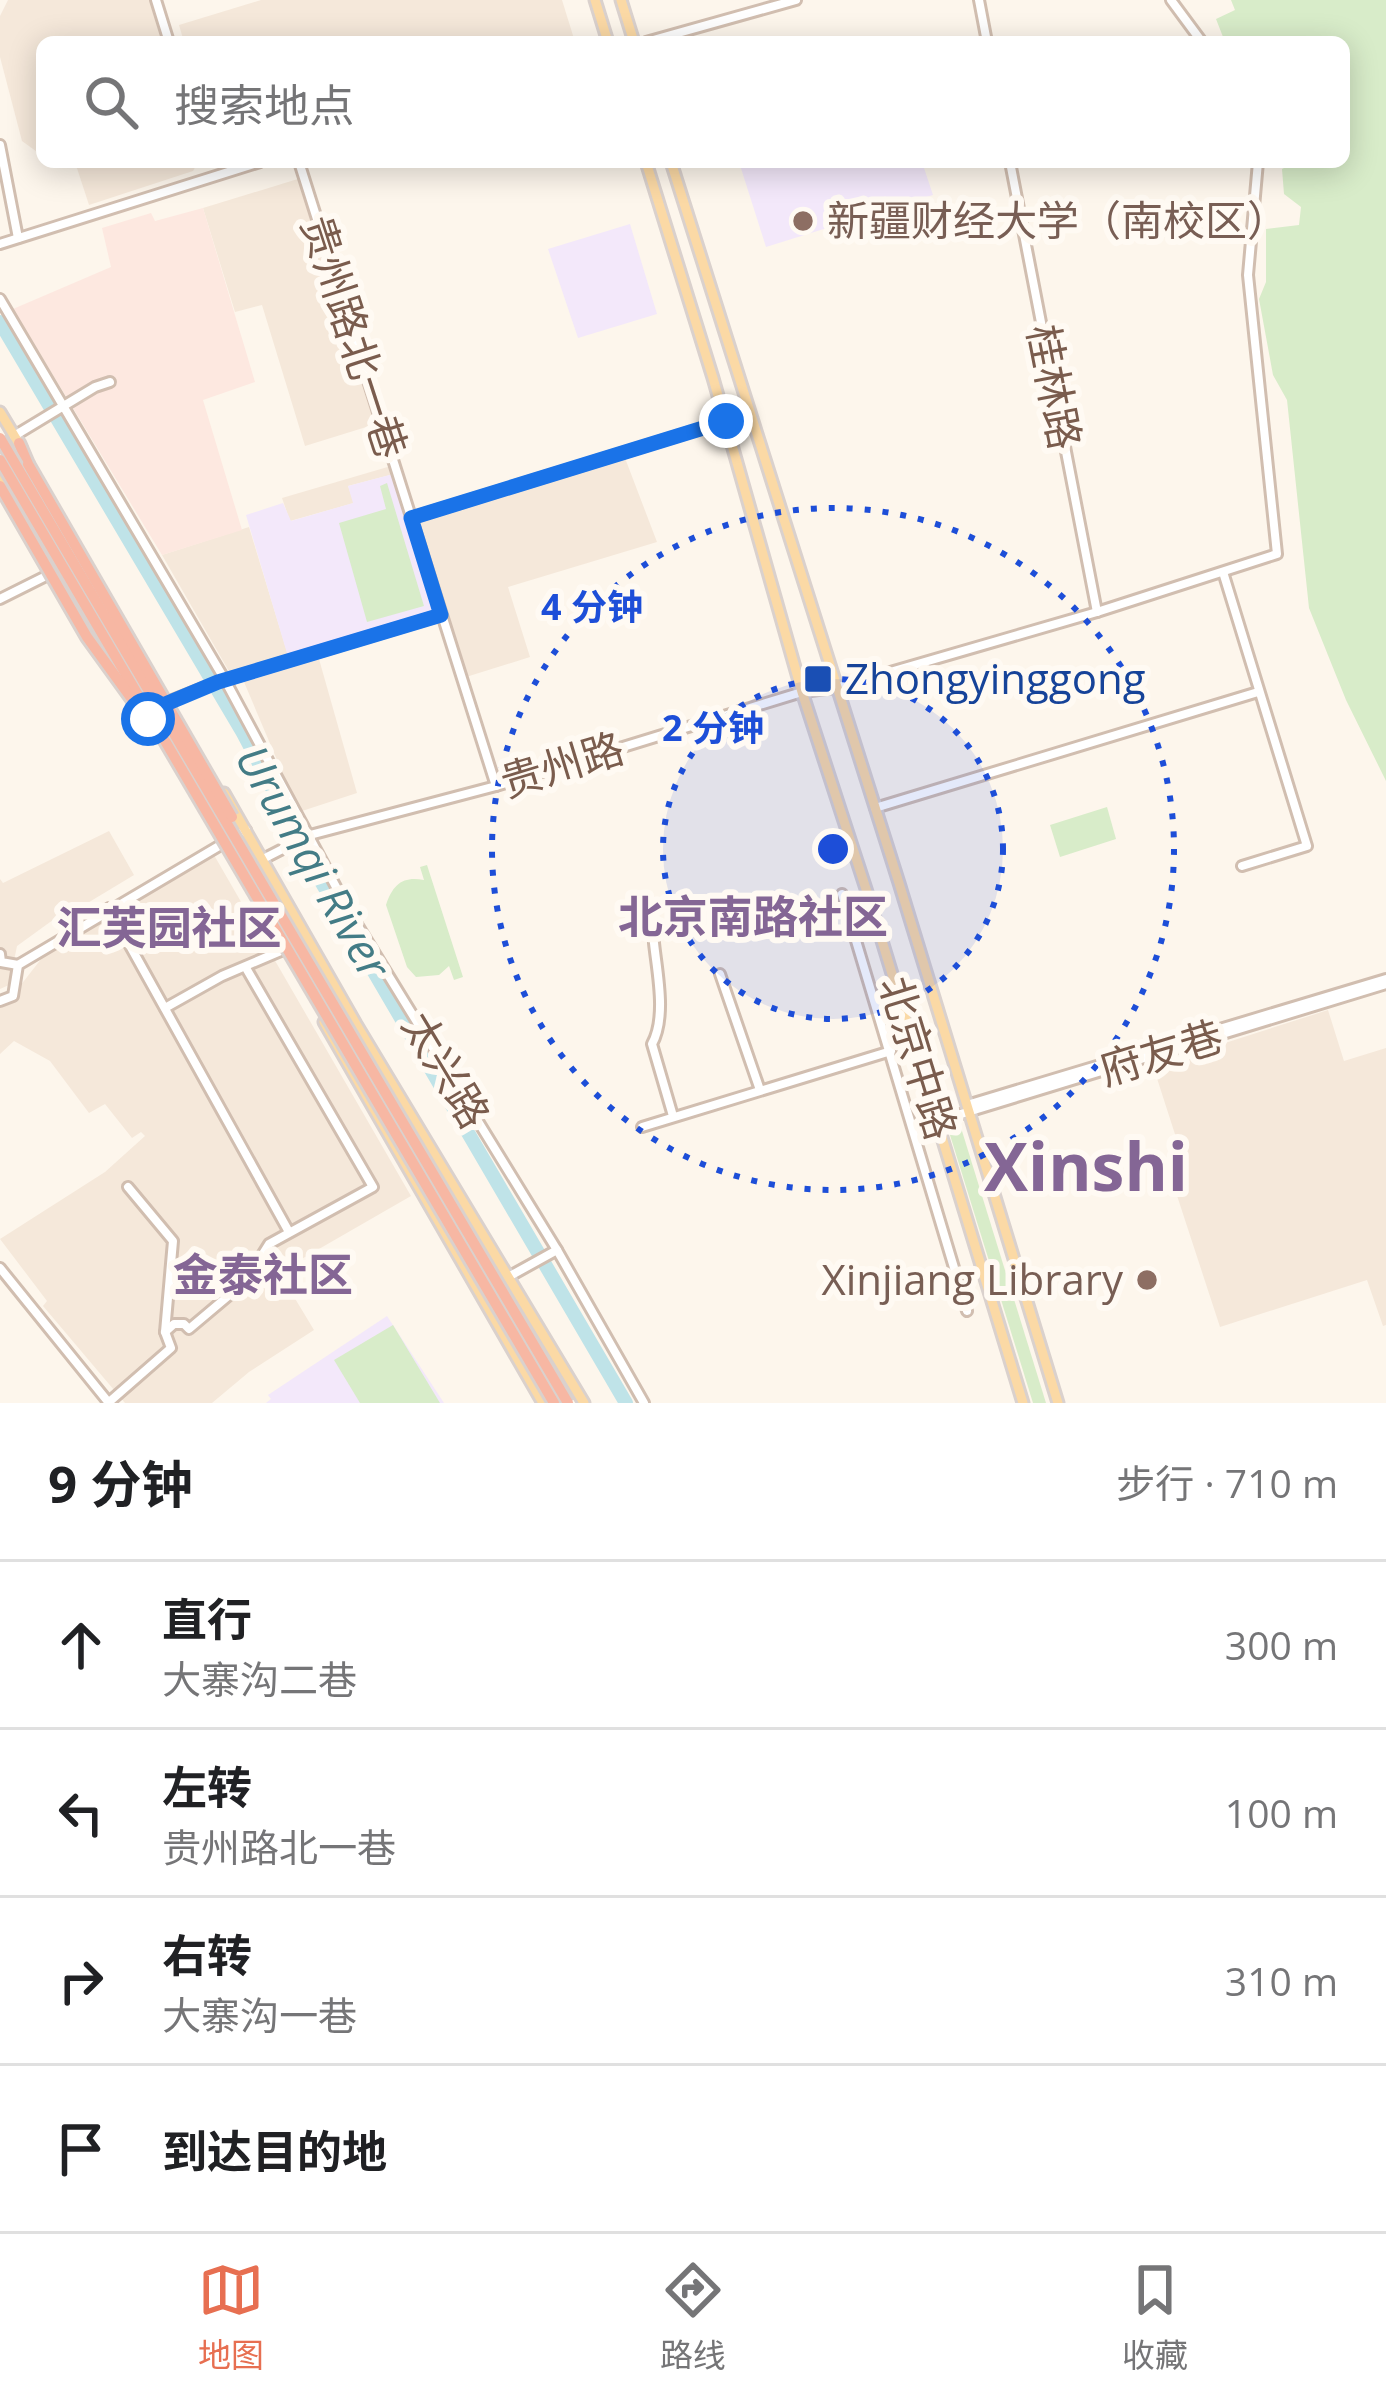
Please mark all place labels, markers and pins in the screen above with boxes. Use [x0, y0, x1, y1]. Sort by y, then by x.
place label: 新疆财经大学（南校区） [827, 191, 1289, 248]
marker: 新疆财经大学（南校区） [790, 208, 816, 234]
place label: Zhongyinggong [845, 649, 1145, 706]
marker: Zhongyinggong [802, 663, 834, 695]
centre of rings [812, 828, 854, 870]
place label: Xinjiang Library [821, 1250, 1124, 1307]
marker: Xinjiang Library [1134, 1267, 1160, 1293]

